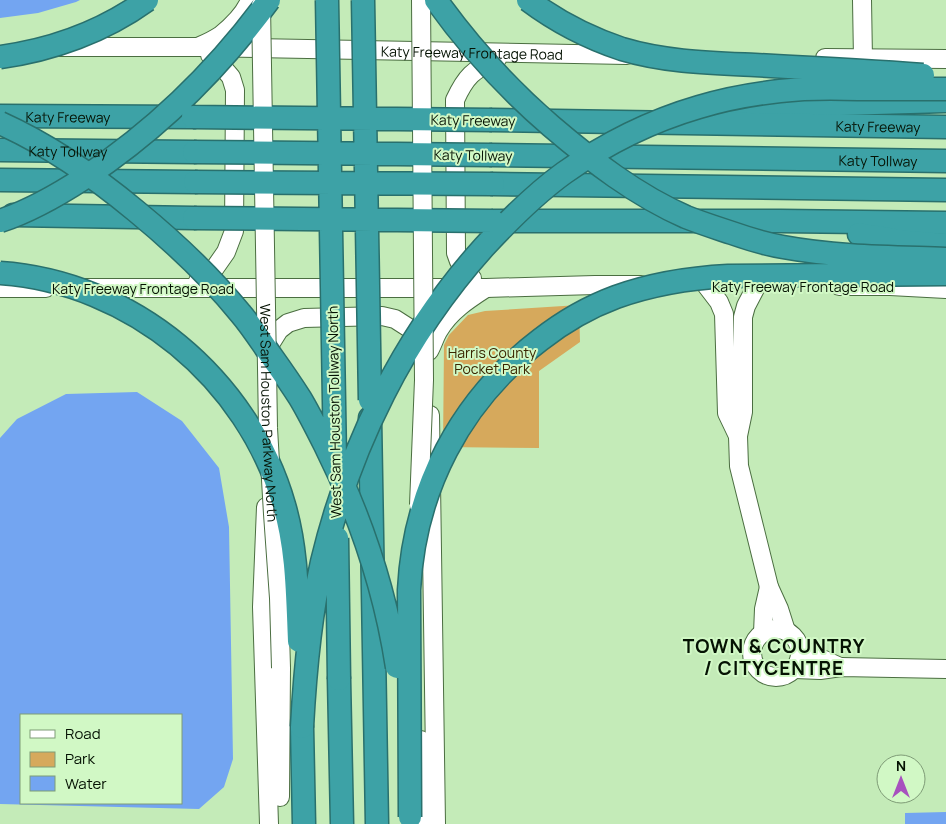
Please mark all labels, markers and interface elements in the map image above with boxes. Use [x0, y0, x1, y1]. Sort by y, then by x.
street label: Katy Freeway Frontage Road [381, 41, 563, 63]
street label: Katy Freeway [26, 107, 111, 126]
street label: Katy Freeway [430, 110, 516, 130]
street label: Katy Freeway [835, 116, 921, 136]
street label: Katy Tollway [28, 141, 108, 161]
street label: Katy Tollway [433, 145, 513, 165]
street label: Katy Tollway [838, 150, 918, 170]
street label: Katy Freeway Frontage Road [712, 277, 894, 296]
street label: Katy Freeway Frontage Road [52, 279, 234, 298]
street label: West Sam Houston Parkway North [256, 304, 283, 523]
street label: West Sam Houston Tollway North [323, 306, 345, 518]
park label: Harris County Pocket Park [448, 343, 537, 378]
district label: TOWN & COUNTRY / CITYCENTRE [683, 633, 865, 681]
legend [20, 714, 182, 804]
text: Road [65, 723, 101, 744]
text: Park [65, 748, 95, 769]
north arrow [876, 754, 926, 804]
text: N [896, 756, 906, 775]
text: Water [65, 773, 107, 794]

